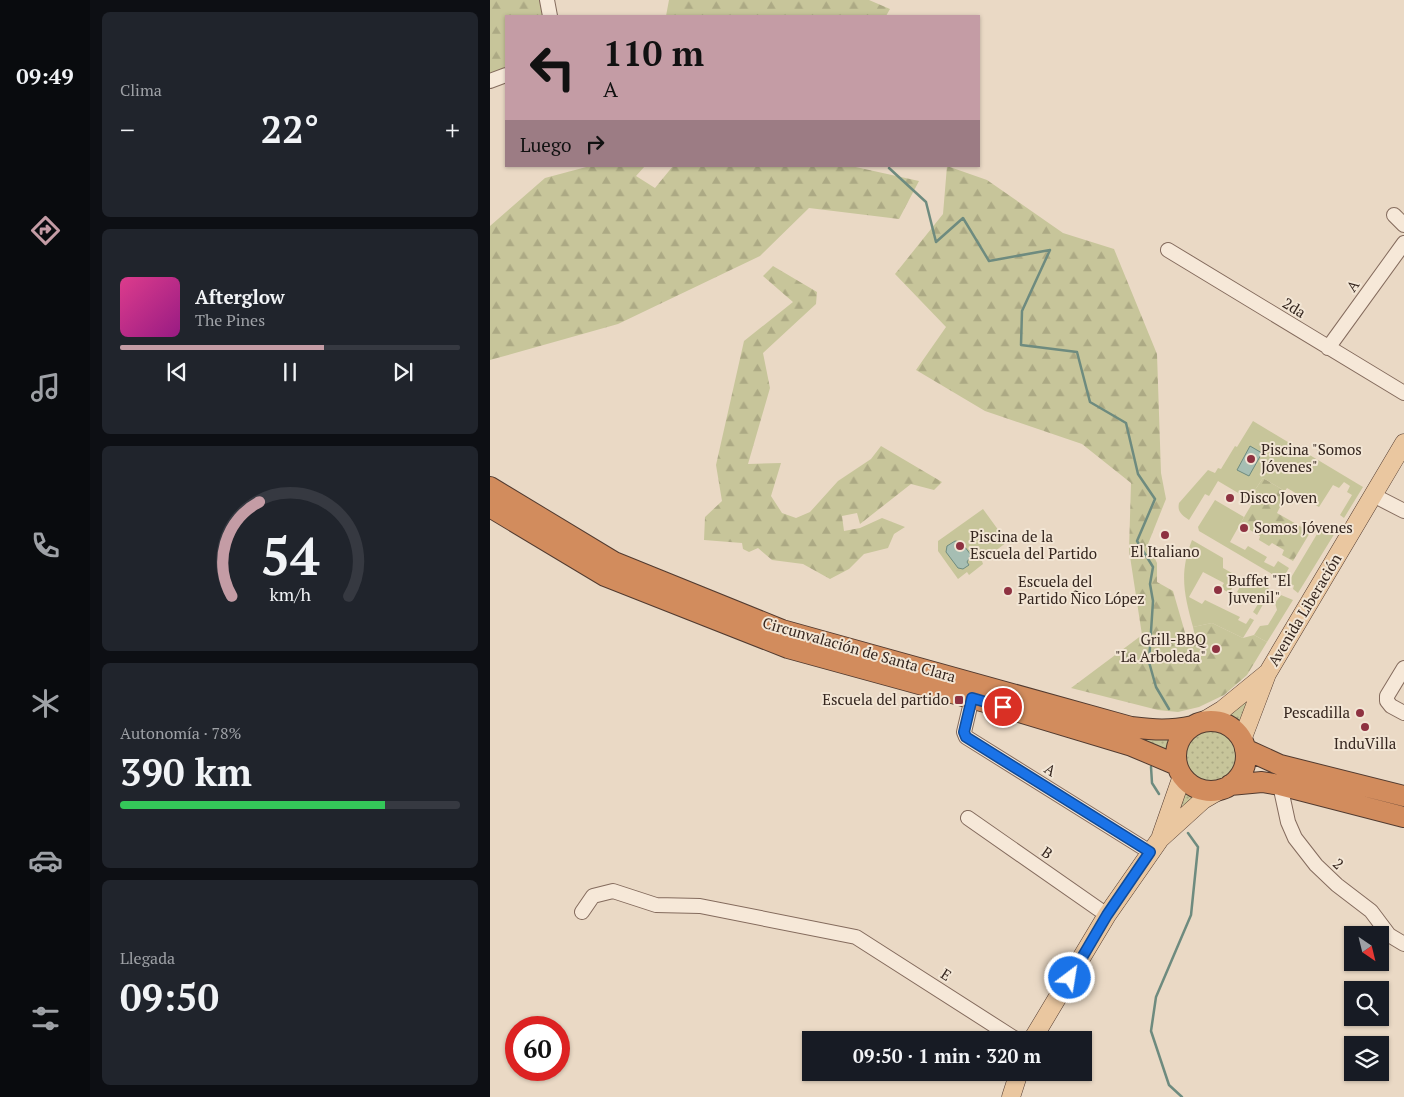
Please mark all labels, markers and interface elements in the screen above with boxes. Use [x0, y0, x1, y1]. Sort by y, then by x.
text: 110 m [603, 30, 704, 76]
icon: left [520, 35, 585, 100]
text: 09:49 [16, 61, 74, 90]
text: A [603, 74, 618, 103]
text: Clima [120, 79, 162, 101]
text: 22° [261, 104, 319, 154]
text: − [120, 111, 135, 148]
text: + [445, 111, 460, 148]
icon: right [581, 130, 609, 158]
text: Luego [520, 132, 571, 157]
icon: directions [28, 213, 63, 248]
street label: A [1341, 275, 1364, 295]
text: Afterglow [195, 284, 285, 309]
street label: 2da [1279, 292, 1310, 322]
text: The Pines [195, 309, 265, 331]
icon: previous [163, 358, 191, 386]
icon: pause [276, 358, 304, 386]
icon: next [389, 358, 417, 386]
icon: music [28, 370, 63, 405]
place label: Piscina "Somos Jóvenes" [1261, 439, 1362, 476]
marker: Piscina "Somos Jóvenes" [1245, 453, 1257, 465]
place label: Disco Joven [1240, 487, 1317, 507]
marker: Disco Joven [1224, 492, 1236, 504]
place label: Somos Jóvenes [1254, 517, 1353, 537]
text: 54 [261, 521, 320, 590]
marker: Somos Jóvenes [1238, 522, 1250, 534]
place label: Piscina de la Escuela del Partido [970, 526, 1097, 563]
icon: phone [28, 528, 63, 563]
marker: El Italiano [1159, 529, 1171, 541]
marker: Piscina de la Escuela del Partido [954, 540, 966, 552]
place label: El Italiano [1130, 541, 1200, 561]
street label: Avenida Liberación [1263, 550, 1346, 669]
place label: Buffet "El Juvenil" [1228, 570, 1291, 607]
place label: Escuela del Partido Ñico López [1018, 571, 1144, 608]
text: km/h [269, 582, 311, 606]
marker: Buffet "El Juvenil" [1212, 584, 1224, 596]
marker: Escuela del Partido Ñico López [1002, 585, 1014, 597]
street label: Circunvalación de Santa Clara [760, 612, 959, 686]
place label: Grill-BBQ "La Arboleda" [1115, 629, 1207, 666]
marker: Grill-BBQ "La Arboleda" [1210, 643, 1222, 655]
icon: climate [28, 686, 63, 721]
pin [982, 686, 1024, 728]
place label: Escuela del partido [822, 689, 949, 709]
icon: arrive [989, 693, 1017, 721]
marker: Escuela del partido [953, 694, 965, 706]
place label: Pescadilla [1283, 702, 1350, 722]
marker: Pescadilla [1354, 707, 1366, 719]
marker: InduVilla [1359, 721, 1371, 733]
text: Autonomía · 78% [120, 722, 242, 744]
place label: InduVilla [1334, 733, 1397, 753]
text: 390 km [120, 747, 252, 797]
street label: A [1041, 758, 1061, 781]
street label: B [1038, 841, 1057, 863]
icon: car [28, 843, 63, 878]
street label: 2 [1329, 853, 1348, 873]
north arrow [1344, 926, 1389, 971]
map controls [1344, 926, 1389, 1081]
text: Llegada [120, 947, 175, 969]
position arrow [1043, 951, 1095, 1003]
street label: E [937, 963, 956, 985]
text: 09:50 [120, 972, 219, 1022]
button: search [1344, 981, 1389, 1026]
icon: filters [28, 1001, 63, 1036]
speed limit sign: 60 [505, 1016, 570, 1081]
button: layers [1344, 1036, 1389, 1081]
text: 09:50 · 1 min · 320 m [853, 1043, 1041, 1068]

